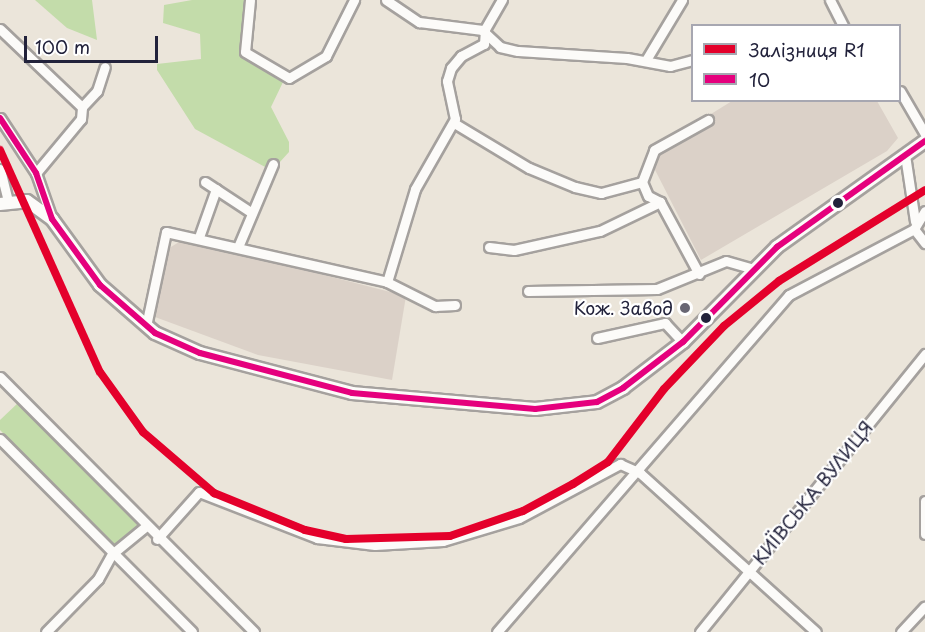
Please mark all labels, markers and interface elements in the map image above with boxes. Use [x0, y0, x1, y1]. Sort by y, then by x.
scale bar [27, 24, 160, 62]
legend [691, 24, 901, 102]
text: 100 m [35, 33, 90, 60]
text: Залізниця R1 [749, 36, 865, 63]
text: 10 [749, 66, 770, 93]
unlabelled marker [832, 197, 844, 209]
place label: Кож. Завод [573, 297, 673, 319]
marker: Кож. Завод [678, 301, 692, 315]
unlabelled marker [700, 312, 712, 324]
street label: КИЇВСЬКА ВУЛИЦЯ [749, 417, 877, 569]

